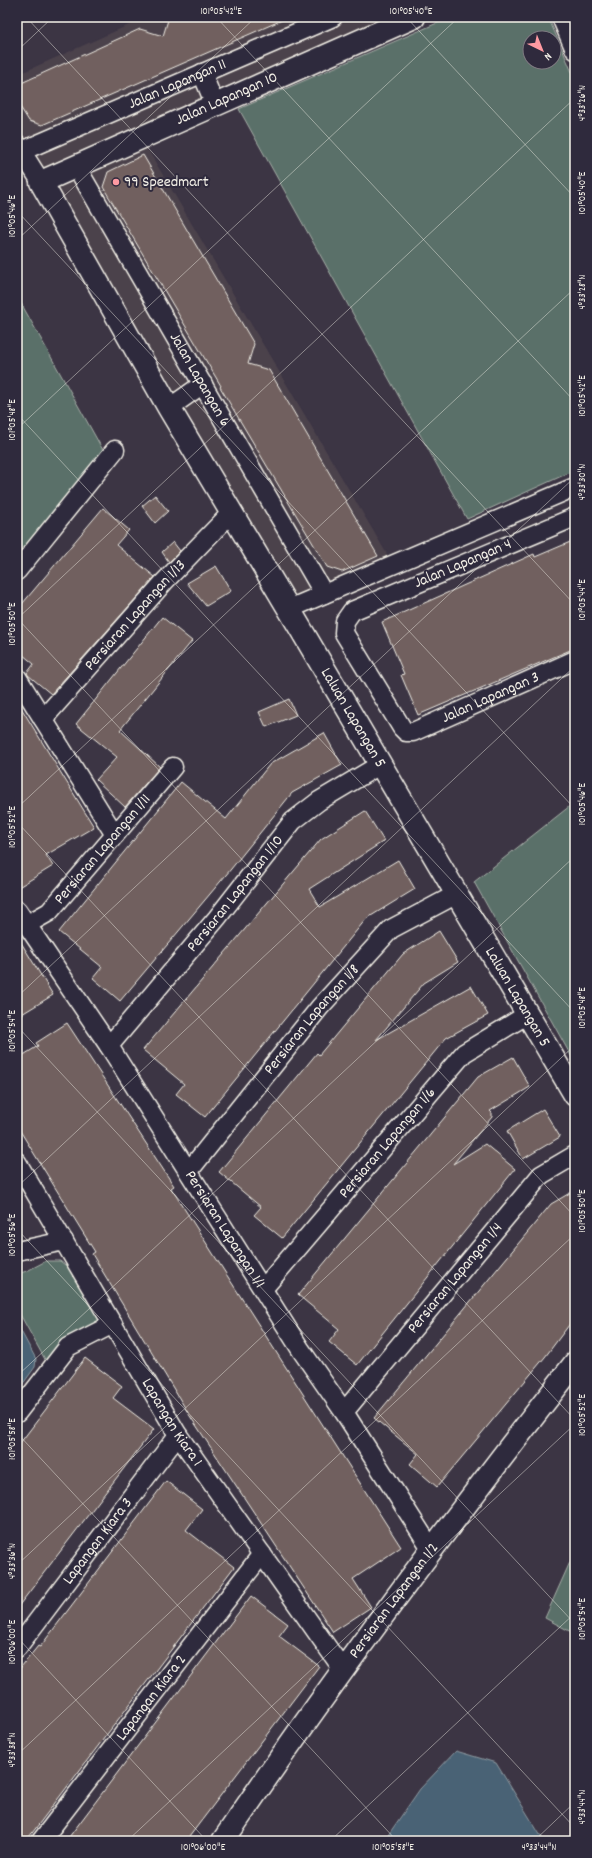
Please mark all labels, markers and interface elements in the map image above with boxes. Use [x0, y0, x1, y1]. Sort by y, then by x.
text: 101°05'42"E [200, 5, 242, 19]
text: 101°05'40"E [390, 5, 433, 19]
north arrow [522, 30, 562, 70]
text: N [540, 48, 555, 64]
street label: Jalan Lapangan 11 [125, 53, 230, 115]
street label: Jalan Lapangan 10 [172, 66, 282, 132]
text: 4°33'26"N [576, 85, 590, 121]
place label: 99 Speedmart [124, 171, 209, 194]
text: 101°05'40"E [576, 171, 590, 214]
marker: 99 Speedmart [111, 177, 121, 187]
text: 101°05'46"E [6, 194, 20, 237]
text: 4°33'28"N [576, 274, 590, 310]
street label: Jalan Lapangan 6 [163, 328, 236, 431]
text: 101°05'42"E [576, 375, 590, 417]
text: 101°05'48"E [6, 399, 20, 441]
text: 4°33'30"N [576, 464, 590, 500]
street label: Jalan Lapangan 4 [411, 533, 515, 595]
street label: Persiaran Lapangan 1/13 [79, 554, 191, 676]
text: 101°05'44"E [576, 579, 590, 621]
text: 101°05'50"E [6, 602, 20, 646]
street label: Laluan Lapangan 5 [315, 663, 392, 772]
street label: Jalan Lapangan 3 [438, 666, 543, 729]
text: 101°05'46"E [576, 782, 590, 825]
street label: Persiaran Lapangan 1/11 [49, 789, 157, 910]
text: 101°05'52"E [6, 805, 20, 848]
street label: Persiaran Lapangan 1/10 [181, 830, 289, 957]
street label: Laluan Lapangan 5 [479, 943, 556, 1052]
street label: Persiaran Lapangan 1/8 [259, 959, 365, 1080]
text: 101°05'48"E [576, 987, 590, 1029]
text: 101°05'54"E [6, 1010, 20, 1052]
street label: Persiaran Lapangan 1/6 [333, 1082, 442, 1204]
street label: Persiaran Lapangan 1/1 [179, 1166, 271, 1293]
text: 101°05'50"E [576, 1189, 590, 1233]
text: 101°05'56"E [6, 1213, 20, 1256]
street label: Persiaran Lapangan 1/4 [402, 1218, 508, 1339]
street label: Lapangan Kiara 1 [135, 1374, 208, 1471]
text: 101°05'52"E [576, 1393, 590, 1436]
text: 101°05'58"E [6, 1418, 20, 1460]
street label: Lapangan Kiara 3 [57, 1493, 138, 1590]
street label: Persiaran Lapangan 1/2 [343, 1538, 445, 1663]
text: 4°33'36"N [6, 1543, 20, 1579]
text: 101°05'54"E [576, 1598, 590, 1640]
text: 101°06'00"E [6, 1619, 20, 1664]
street label: Lapangan Kiara 2 [111, 1649, 192, 1746]
text: 4°33'38"N [6, 1732, 20, 1768]
text: 4°33'44"N [576, 1789, 590, 1825]
text: 101°06'00"E [181, 1841, 226, 1855]
text: 101°05'58"E [372, 1841, 414, 1855]
text: 4°33'44"N [521, 1841, 557, 1855]

